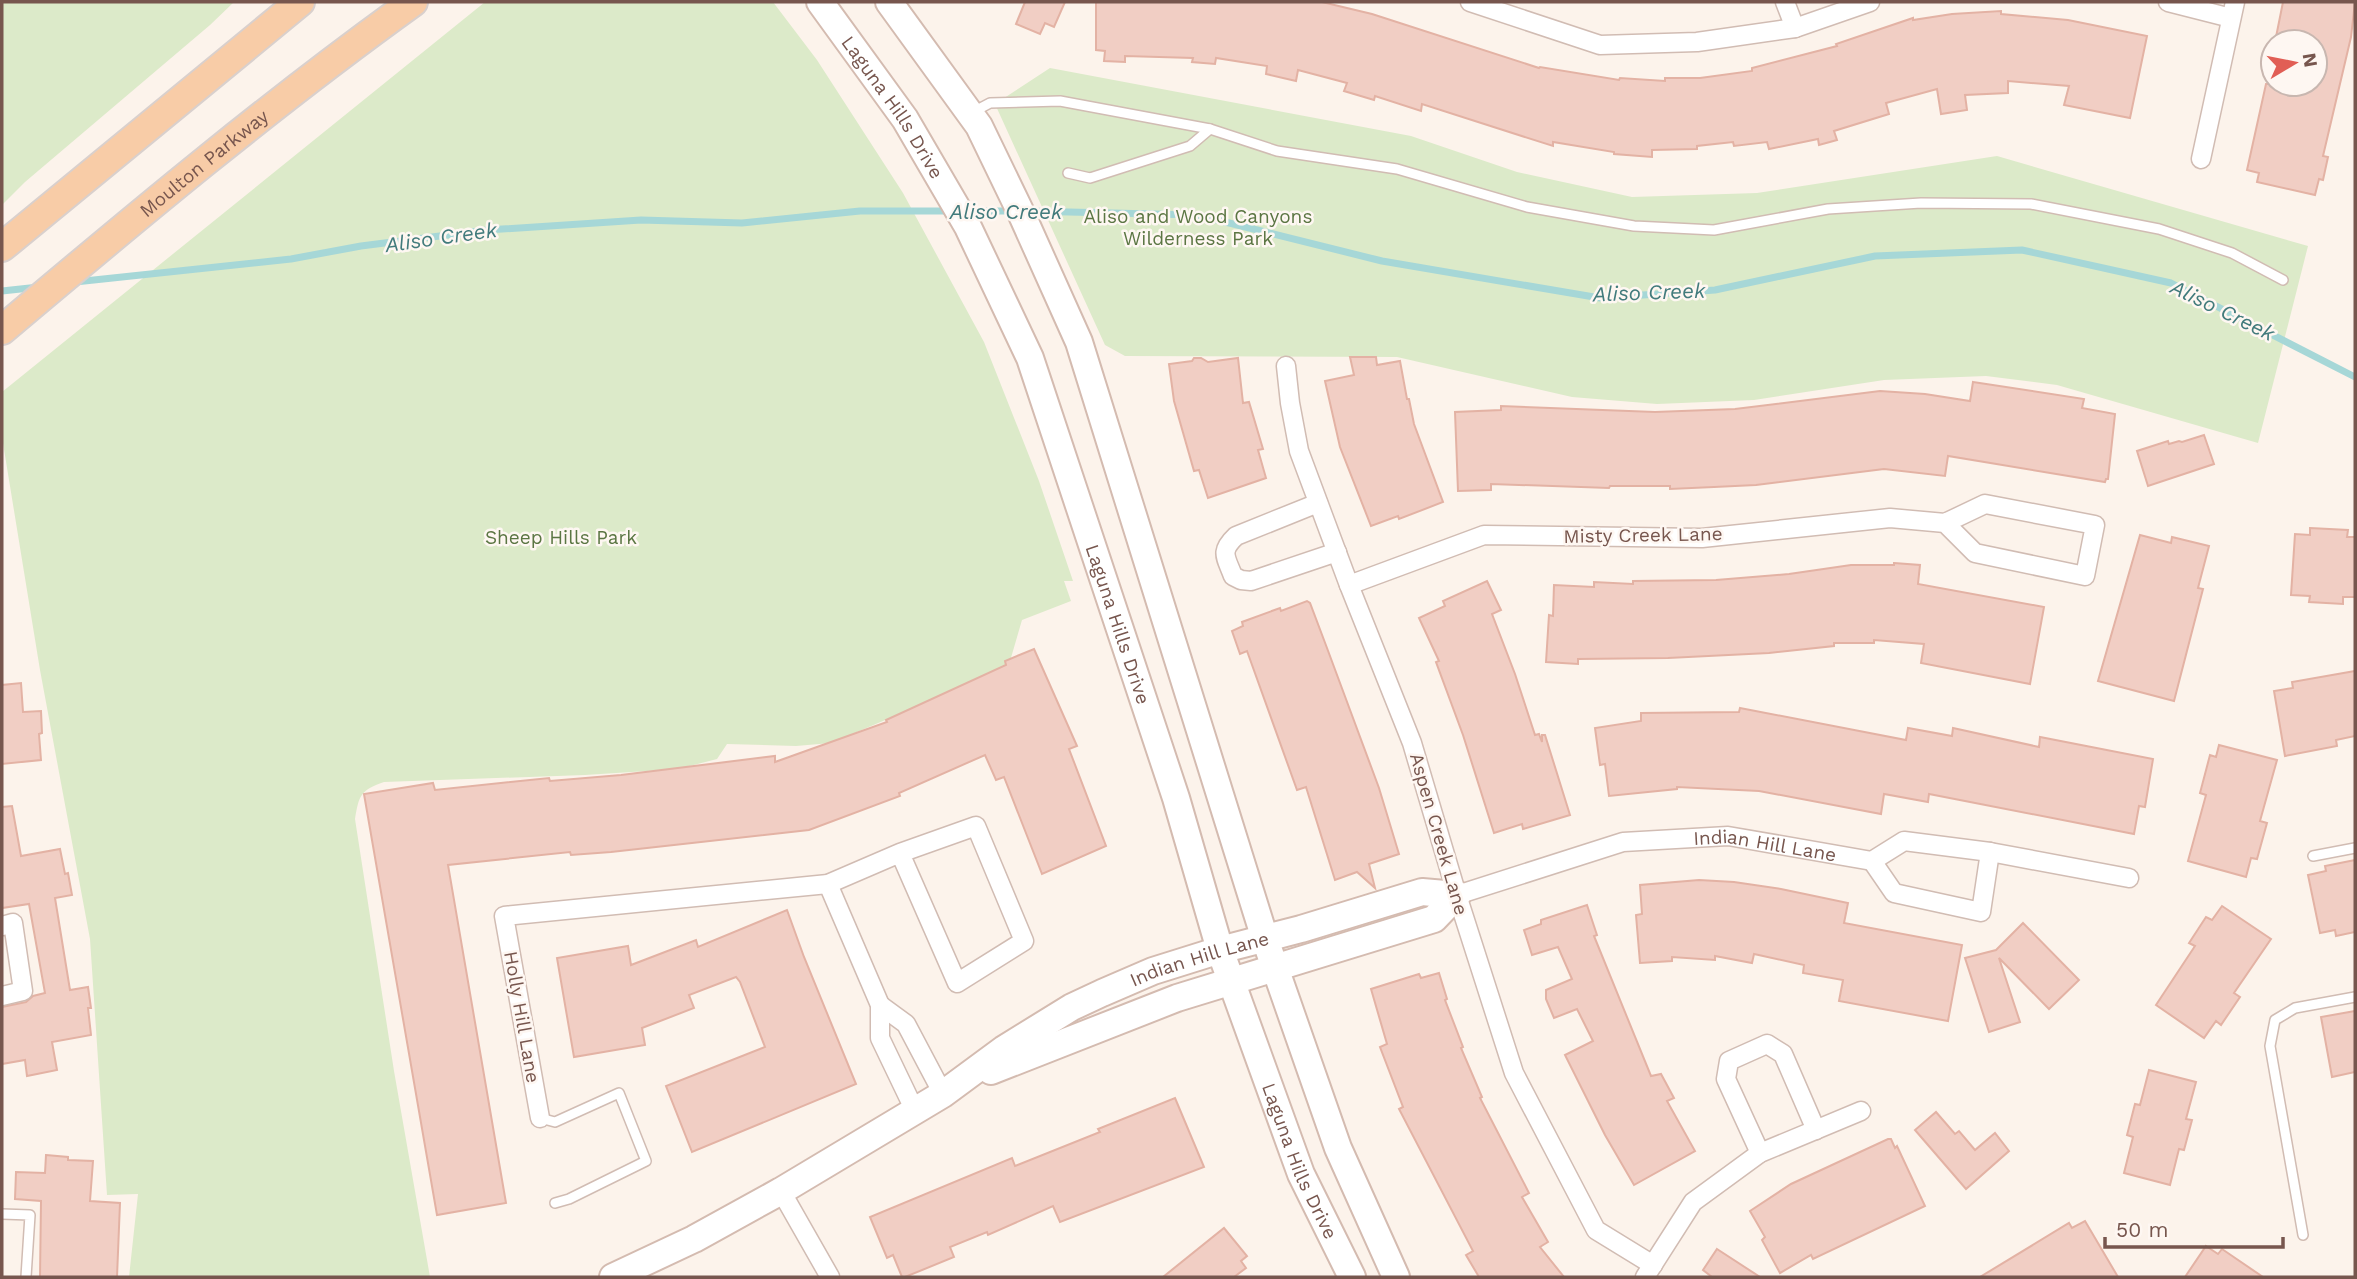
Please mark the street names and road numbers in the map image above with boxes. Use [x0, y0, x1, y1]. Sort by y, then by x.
street label: Laguna Hills Drive [837, 31, 949, 183]
street label: Moulton Parkway [135, 104, 273, 222]
street label: Misty Creek Lane [1563, 522, 1723, 548]
street label: Laguna Hills Drive [1081, 541, 1156, 707]
street label: Aspen Creek Lane [1405, 750, 1473, 918]
street label: Indian Hill Lane [1693, 825, 1838, 866]
street label: Indian Hill Lane [1126, 926, 1271, 991]
street label: Holly Hill Lane [499, 949, 545, 1085]
street label: Laguna Hills Drive [1257, 1080, 1343, 1243]

